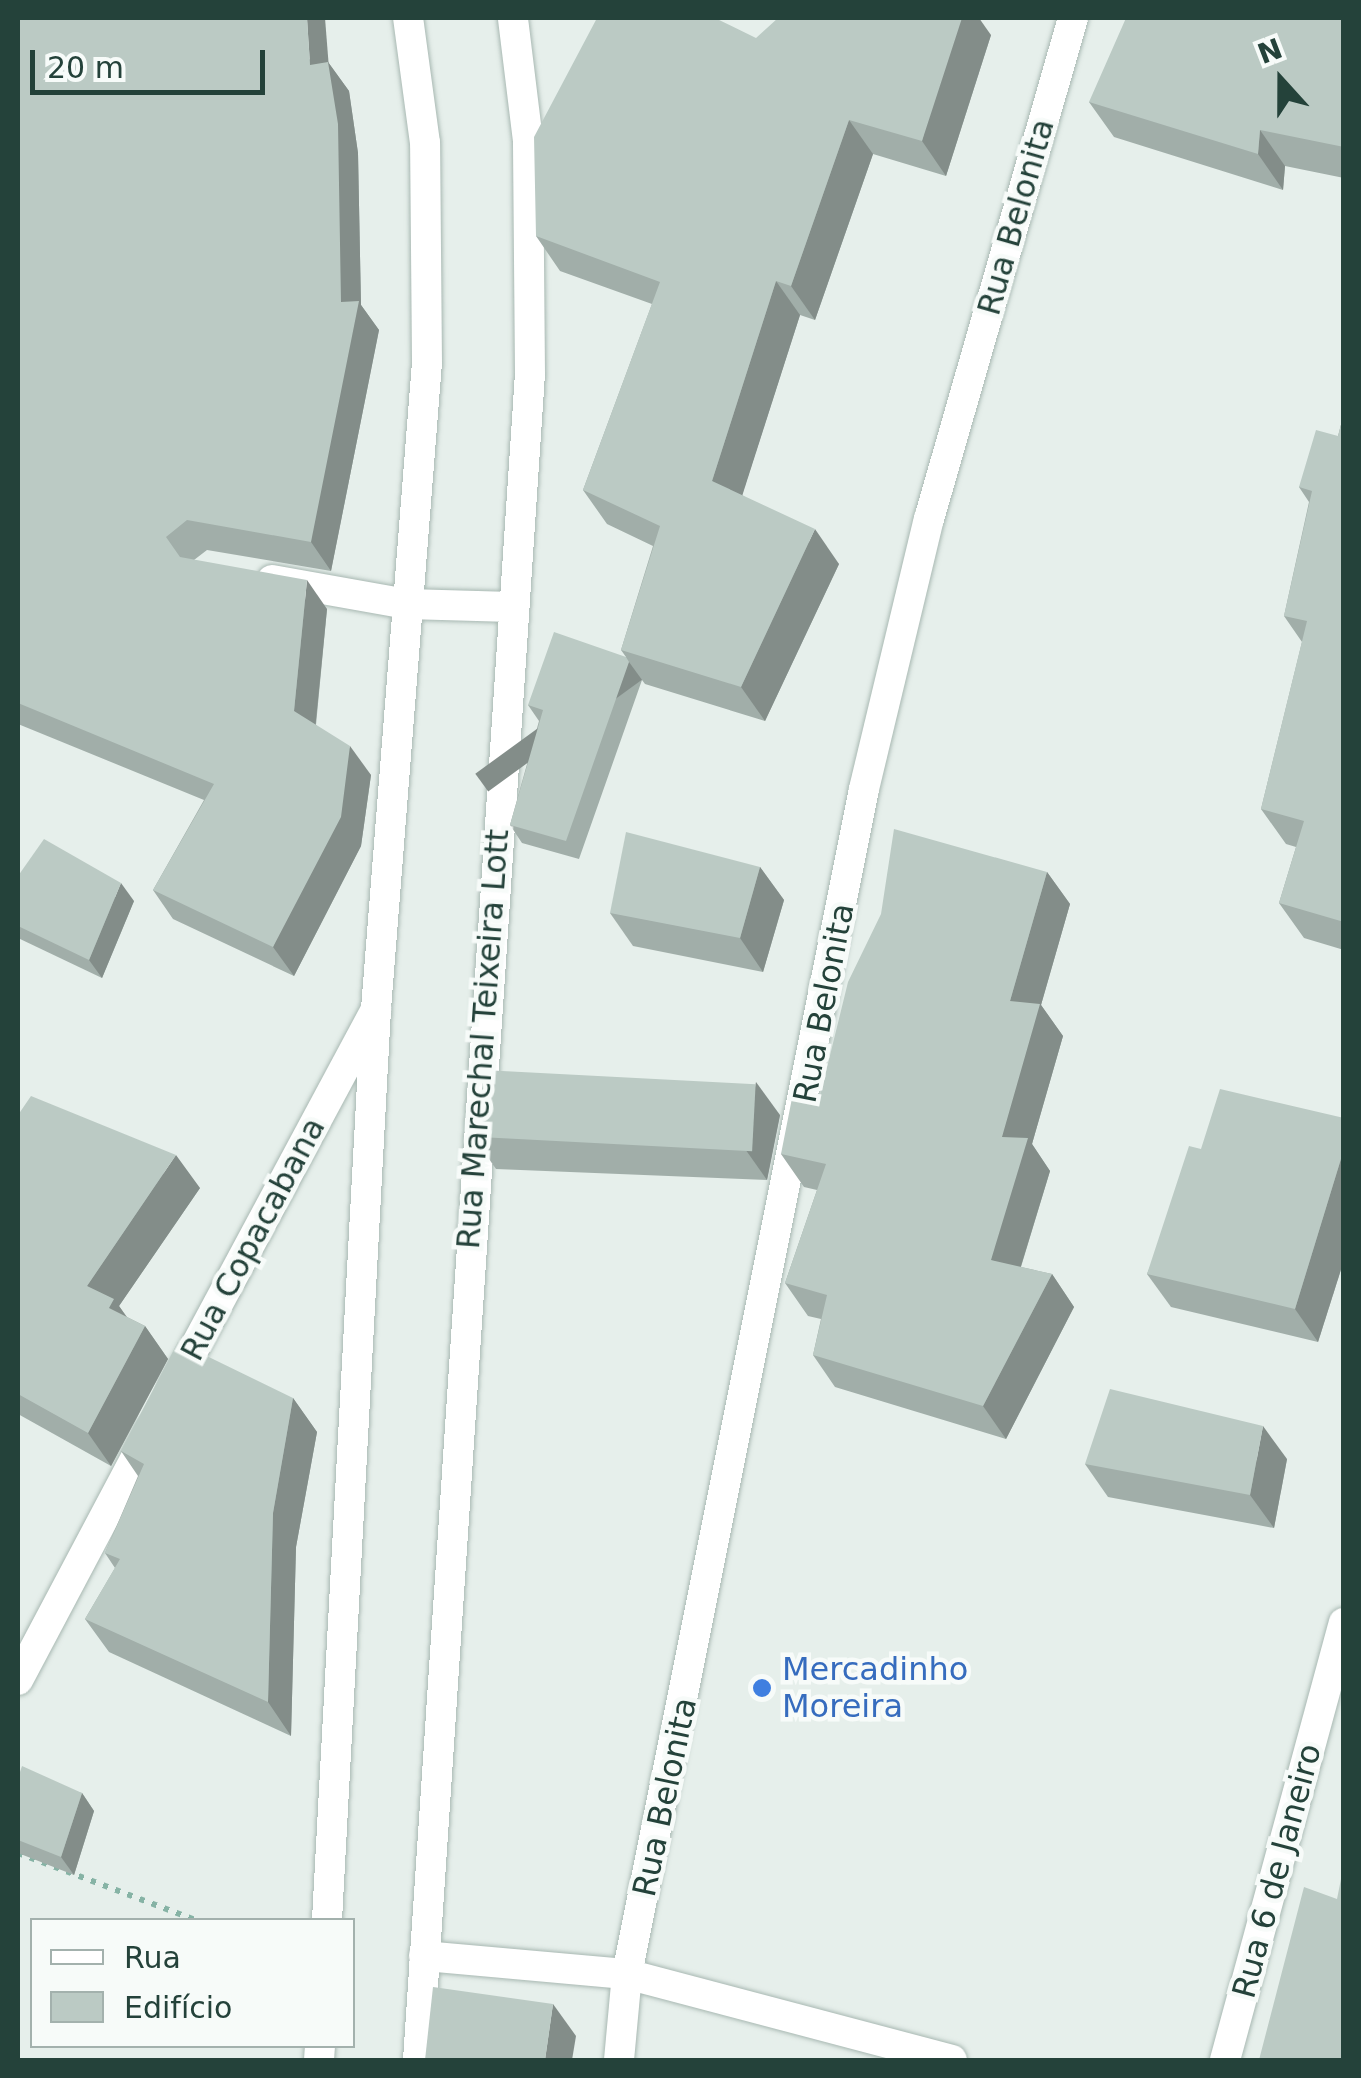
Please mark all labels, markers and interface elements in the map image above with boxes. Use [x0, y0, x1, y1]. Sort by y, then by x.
scale bar [35, 30, 270, 92]
north arrow [1231, 30, 1331, 130]
text: N [1253, 32, 1287, 71]
text: 20 m [47, 50, 124, 85]
street label: Rua Belonita [970, 114, 1062, 320]
street label: Rua Marechal Teixeira Lott [449, 828, 517, 1250]
street label: Rua Belonita [786, 900, 862, 1106]
street label: Rua Copacabana [173, 1111, 333, 1367]
place label: Mercadinho Moreira [782, 1651, 968, 1726]
marker: Mercadinho Moreira [751, 1677, 773, 1699]
street label: Rua Belonita [625, 1694, 705, 1900]
street label: Rua 6 de Janeiro [1225, 1740, 1329, 2002]
legend [30, 1918, 355, 2048]
text: Rua [124, 1940, 181, 1975]
text: Edifício [124, 1990, 232, 2025]

